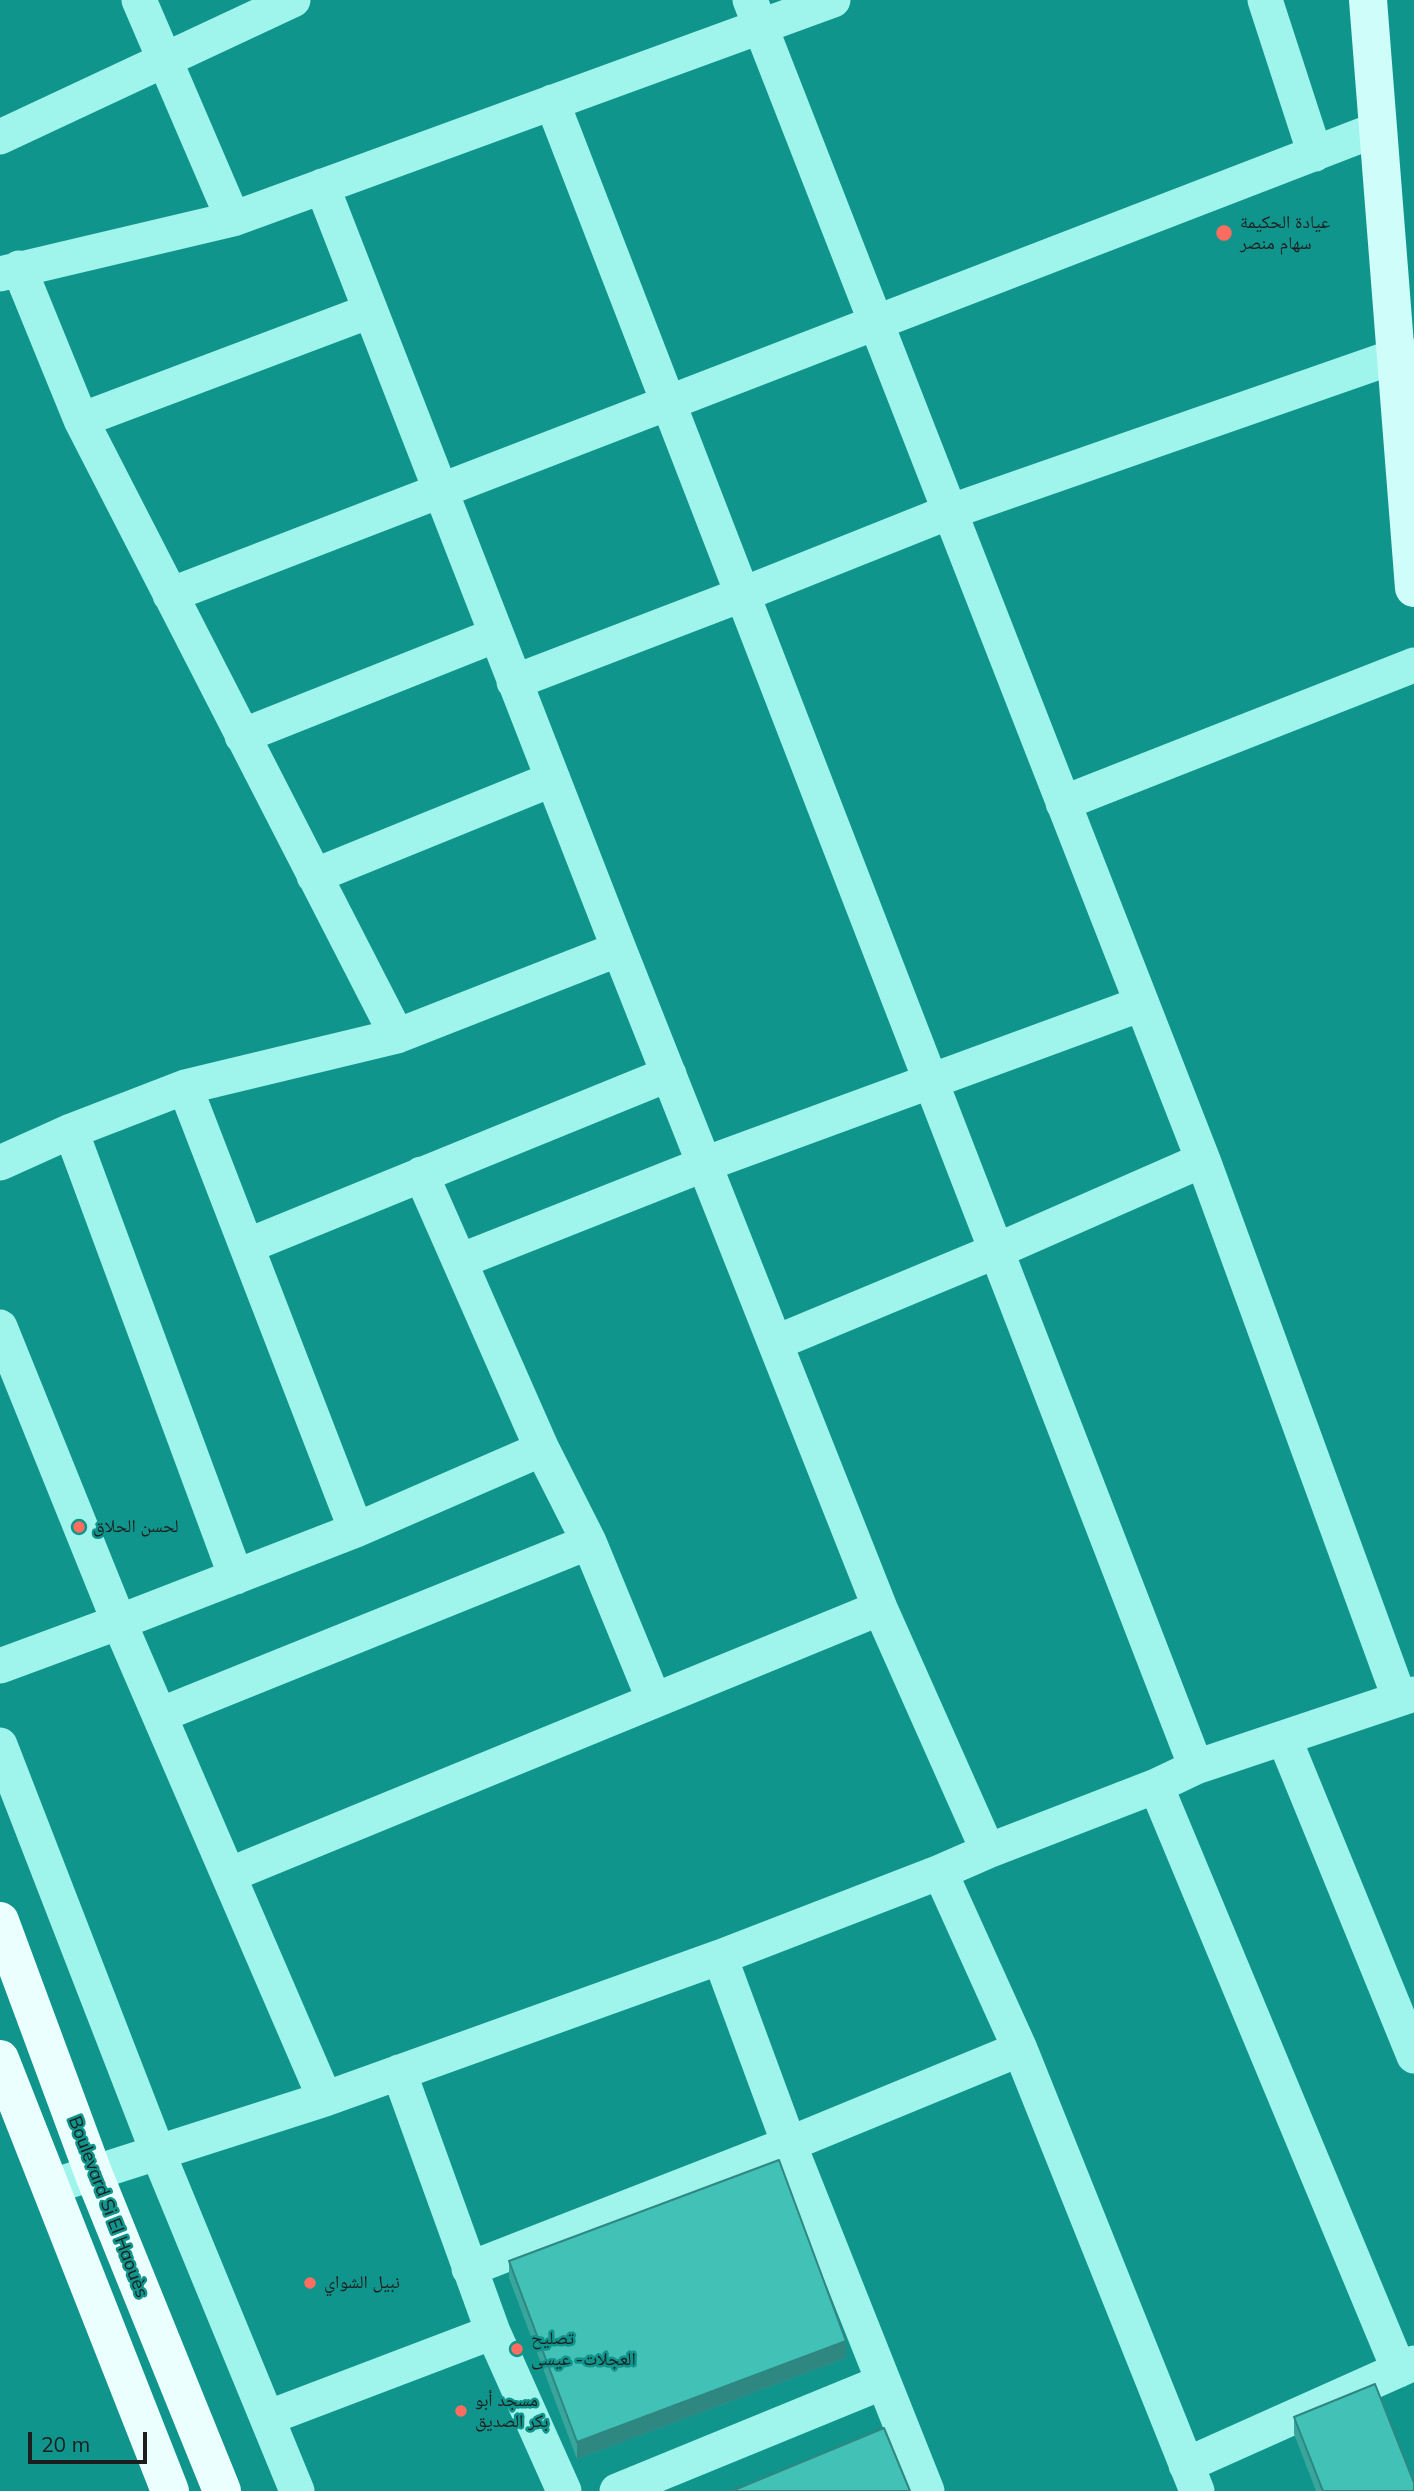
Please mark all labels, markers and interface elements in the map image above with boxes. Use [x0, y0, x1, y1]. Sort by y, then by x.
place label: عيادة الحكيمة سهام منصر [1240, 212, 1330, 255]
marker: عيادة الحكيمة سهام منصر [1214, 223, 1234, 243]
place label: لحسن الحلاق [93, 1516, 179, 1538]
marker: لحسن الحلاق [71, 1519, 87, 1535]
street label: Boulevard Si El Haouès [63, 2113, 153, 2301]
place label: نبيل الشواي [324, 2272, 400, 2294]
marker: نبيل الشواي [302, 2275, 318, 2291]
place label: تصليح العجلات- عيسى [531, 2328, 636, 2370]
marker: تصليح العجلات- عيسى [509, 2341, 525, 2357]
place label: مسجد أبو بكر الصديق [475, 2390, 549, 2432]
marker: مسجد أبو بكر الصديق [453, 2403, 469, 2419]
scale bar [32, 2418, 150, 2462]
text: 20 m [41, 2431, 90, 2457]

